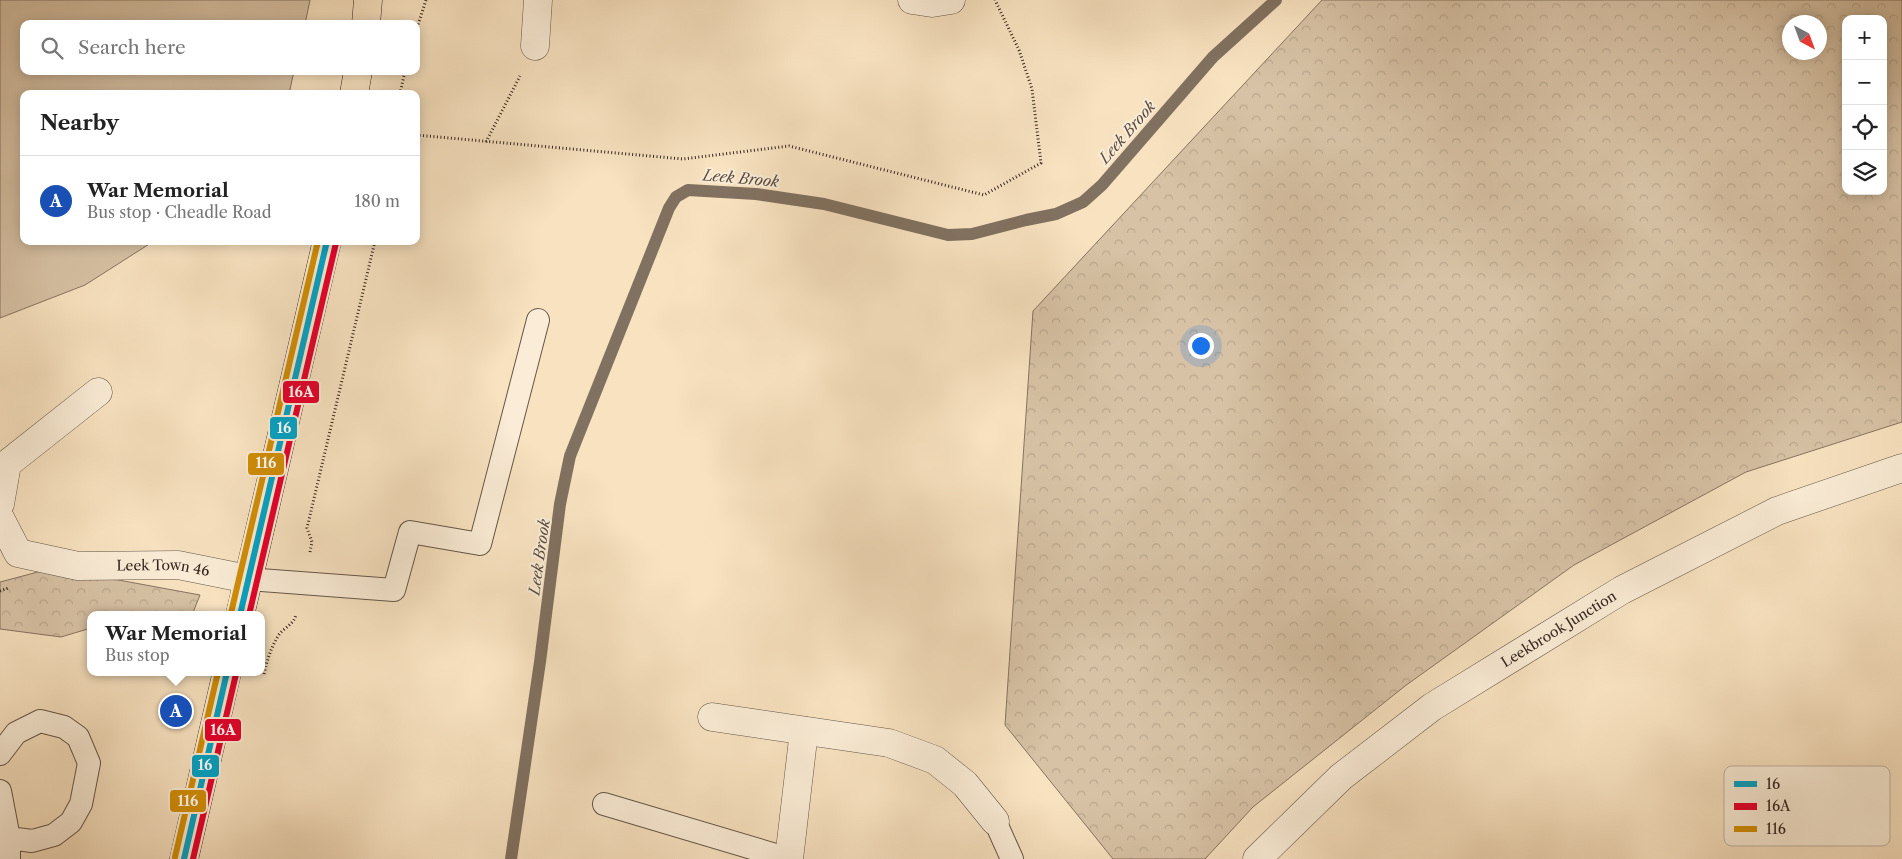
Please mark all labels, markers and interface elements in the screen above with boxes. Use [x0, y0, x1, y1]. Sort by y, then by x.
north arrow [1782, 15, 1827, 60]
map controls [1842, 15, 1887, 195]
button: + [1842, 15, 1887, 60]
search box [20, 20, 420, 75]
icon: search [38, 34, 66, 62]
text: Search here [78, 36, 186, 59]
button: − [1842, 60, 1887, 105]
water label: Leek Brook [1094, 97, 1159, 168]
button: locate [1842, 105, 1887, 150]
text: Nearby [40, 110, 119, 135]
button: layers [1842, 150, 1887, 195]
water label: Leek Brook [701, 165, 780, 191]
text: War Memorial [87, 179, 229, 202]
text: A [50, 191, 62, 211]
text: 180 m [354, 191, 400, 211]
text: Bus stop · Cheadle Road [87, 202, 272, 222]
your location [1188, 333, 1214, 359]
line badge: 16A [282, 380, 320, 404]
text: 16A [288, 383, 315, 401]
line badge: 16 [269, 416, 298, 440]
text: 16 [277, 419, 291, 437]
line badge: 116 [247, 452, 285, 476]
text: 116 [256, 454, 276, 472]
water label: Leek Brook [524, 518, 554, 597]
street label: Leek Town 46 [116, 556, 211, 580]
street label: Leekbrook Junction [1498, 587, 1620, 671]
popup [87, 611, 265, 676]
text: War Memorial [105, 622, 247, 645]
text: Bus stop [105, 645, 170, 665]
pin: A [160, 692, 192, 730]
line badge: 16A [204, 718, 242, 742]
text: 16A [210, 721, 237, 739]
line badge: 16 [191, 754, 220, 778]
text: 16 [198, 756, 212, 774]
legend [1724, 766, 1890, 846]
text: 16 [1766, 775, 1780, 793]
line badge: 116 [169, 789, 207, 813]
text: 116 [178, 792, 198, 810]
text: 16A [1766, 797, 1791, 815]
text: 116 [1766, 820, 1786, 838]

